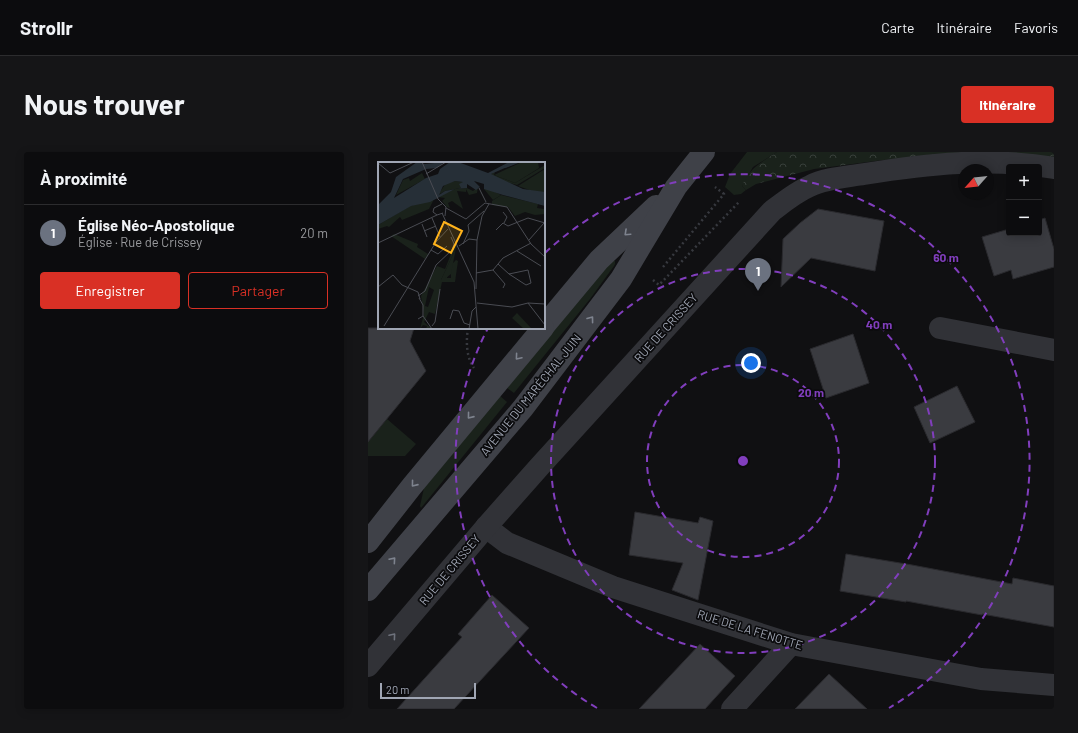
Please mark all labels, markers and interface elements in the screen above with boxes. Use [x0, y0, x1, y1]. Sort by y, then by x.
text: Strollr [20, 16, 73, 39]
text: Carte [881, 19, 914, 36]
text: Itinéraire [936, 19, 992, 36]
text: Favoris [1014, 19, 1058, 36]
button: Itinéraire [961, 86, 1054, 123]
text: Nous trouver [24, 87, 185, 121]
inset map [378, 162, 545, 329]
north arrow [958, 164, 994, 200]
map controls [1006, 164, 1042, 236]
button: + [1006, 164, 1042, 200]
text: À proximité [40, 168, 127, 188]
button: − [1006, 200, 1042, 236]
text: Église Néo-Apostolique [78, 216, 235, 234]
text: 1 [51, 225, 55, 241]
text: 20 m [300, 225, 328, 241]
one-way arrow [624, 228, 632, 236]
text: Église · Rue de Crissey [78, 234, 202, 250]
text: 60 m [933, 250, 959, 264]
pin: 1 [745, 258, 771, 291]
button: Enregistrer [40, 272, 180, 309]
button: Partager [188, 272, 328, 309]
street label: RUE DE CRISSEY [631, 290, 700, 365]
one-way arrow [586, 316, 593, 323]
text: 40 m [866, 317, 892, 331]
street label: AVENUE DU MARÉCHAL JUIN [477, 331, 584, 458]
one-way arrow [516, 353, 523, 360]
your location [741, 353, 761, 373]
text: 20 m [798, 385, 824, 399]
one-way arrow [468, 411, 475, 418]
centre of rings [736, 454, 750, 468]
one-way arrow [412, 480, 419, 487]
street label: RUE DE CRISSEY [416, 531, 483, 607]
one-way arrow [389, 557, 396, 565]
street label: RUE DE LA FENOTTE [696, 606, 805, 652]
one-way arrow [389, 634, 396, 641]
scale bar [380, 681, 476, 700]
text: 20 m [386, 683, 409, 696]

